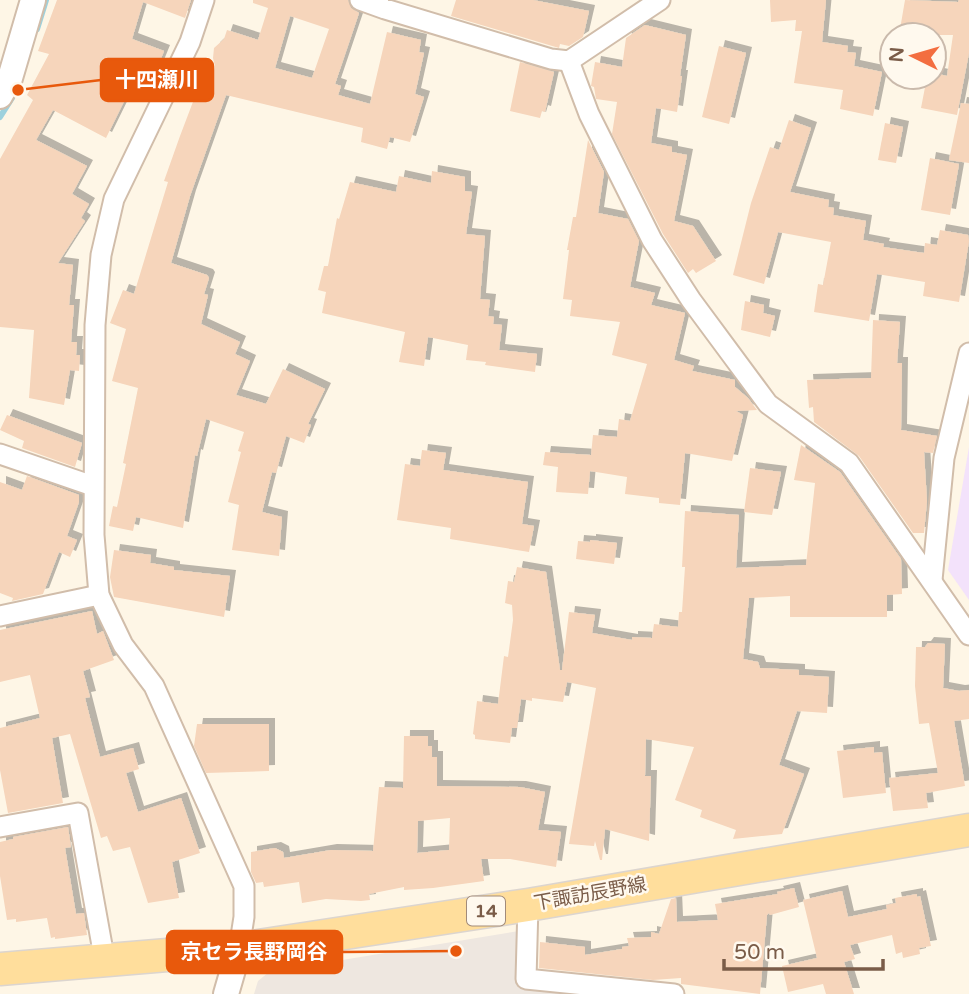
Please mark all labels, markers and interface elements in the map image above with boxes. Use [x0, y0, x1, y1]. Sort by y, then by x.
north arrow [878, 21, 948, 91]
text: N [885, 46, 909, 63]
callout: 十四瀬川 [101, 59, 213, 101]
text: 十四瀬川 [115, 68, 199, 93]
street label: 下諏訪辰野線 [532, 873, 648, 915]
road number: 14 [467, 896, 505, 926]
scale bar [724, 928, 883, 972]
callout: 京セラ長野岡谷 [167, 931, 342, 973]
text: 京セラ長野岡谷 [181, 940, 328, 965]
text: 50 m [734, 940, 785, 965]

